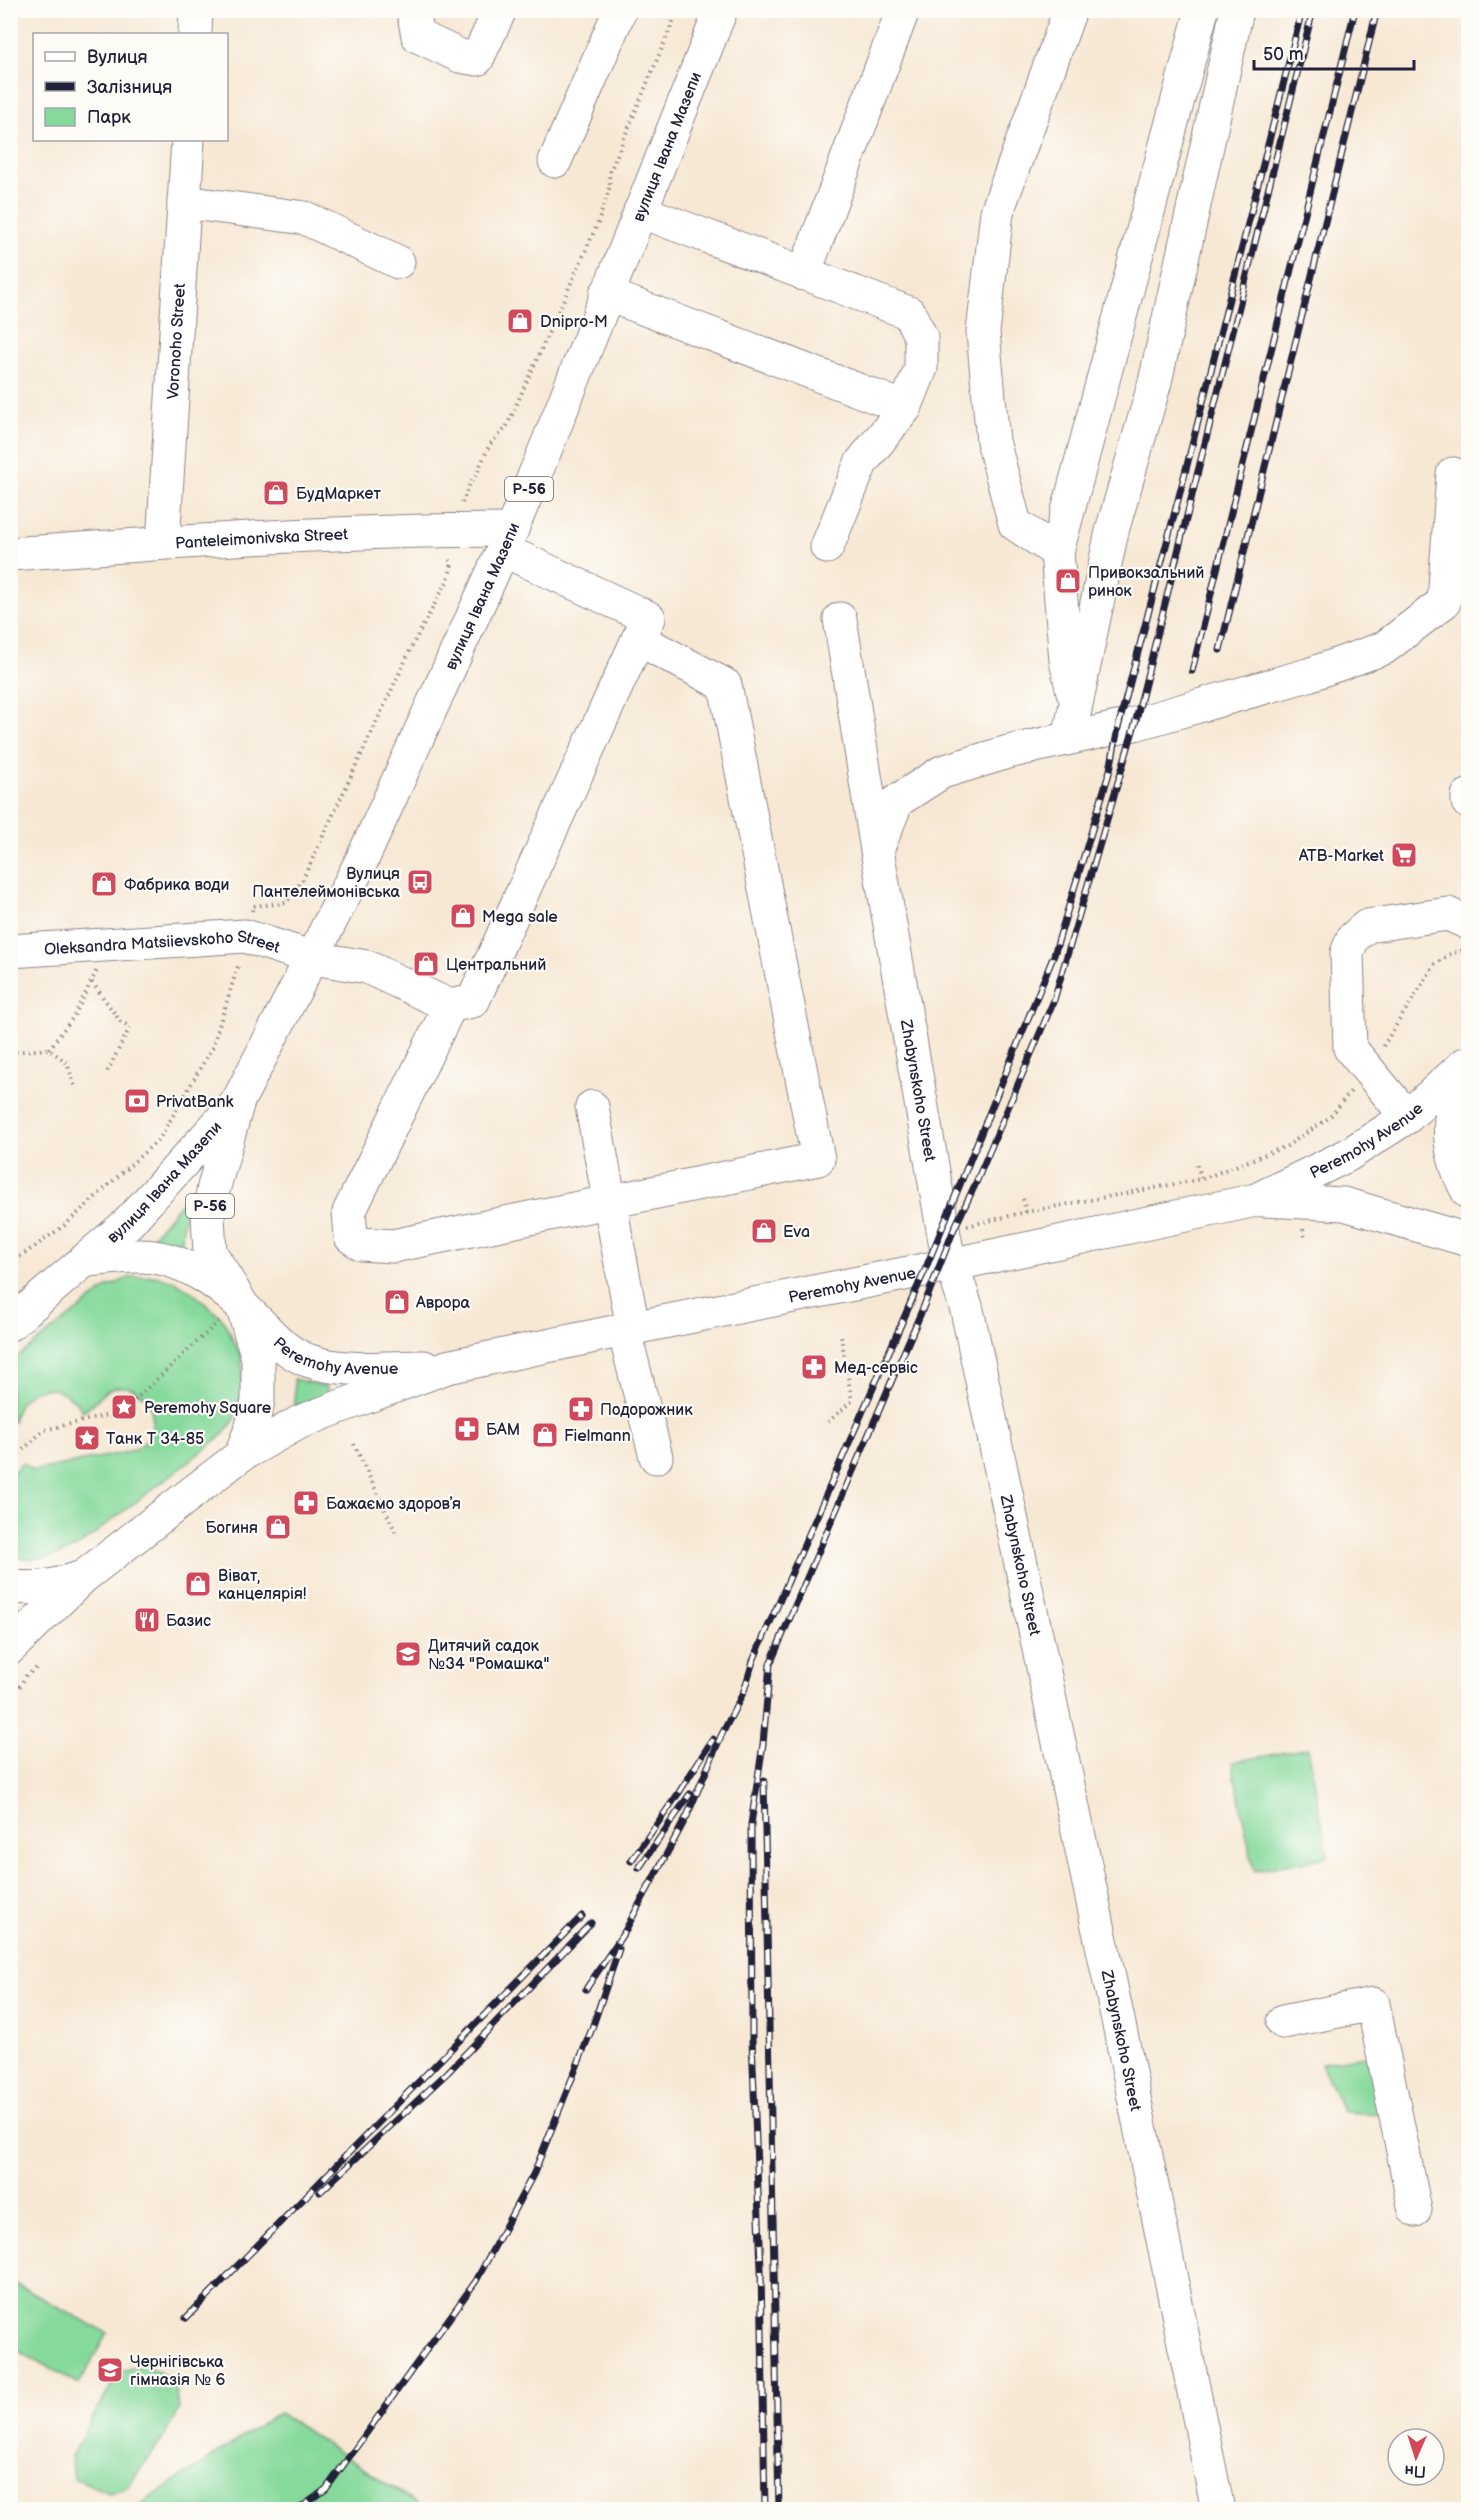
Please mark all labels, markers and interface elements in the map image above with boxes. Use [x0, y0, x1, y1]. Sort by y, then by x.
legend [33, 33, 228, 141]
scale bar [1254, 33, 1414, 71]
text: 50 m [1263, 44, 1304, 65]
text: Вулиця [87, 47, 148, 68]
street label: вулиця Івана Мазепи [630, 69, 706, 224]
text: Залізниця [87, 77, 172, 98]
text: Парк [87, 107, 131, 128]
street label: Voronoho Street [164, 283, 190, 400]
shop icon: Dnipro-M [505, 306, 535, 336]
place label: Dnipro-M [540, 313, 608, 332]
road number: Р-56 [505, 477, 553, 501]
shop icon: БудМаркет [261, 478, 291, 508]
place label: БудМаркет [296, 485, 381, 504]
street label: вулиця Івана Мазепи [442, 520, 524, 673]
street label: Panteleimonivska Street [175, 525, 348, 554]
place label: Привокзальний ринок [1088, 564, 1204, 601]
shop icon: Привокзальний ринок [1053, 566, 1083, 596]
supermarket icon: ATB-Market [1389, 840, 1419, 870]
place label: ATB-Market [1299, 847, 1384, 866]
place label: Вулиця Пантелеймонівська [252, 865, 401, 902]
bus stop icon: Вулиця Пантелеймонівська [405, 867, 435, 897]
shop icon: Фабрика води [89, 869, 119, 899]
place label: Фабрика води [124, 876, 230, 895]
shop icon: Mega sale [448, 901, 478, 931]
place label: Mega sale [482, 908, 558, 927]
street label: Oleksandra Matsiievskoho Street [44, 928, 282, 960]
shop icon: Центральний [411, 949, 441, 979]
place label: Центральний [446, 956, 546, 975]
street label: Zhabynskoho Street [896, 1017, 939, 1163]
bank icon: PrivatBank [122, 1086, 152, 1116]
place label: PrivatBank [156, 1093, 234, 1112]
street label: Peremohy Avenue [1307, 1099, 1428, 1183]
street label: вулиця Івана Мазепи [104, 1118, 226, 1248]
road number: Р-56 [186, 1194, 234, 1218]
shop icon: Eva [749, 1216, 779, 1246]
place label: Eva [783, 1223, 810, 1242]
street label: Peremohy Avenue [787, 1264, 918, 1308]
shop icon: Аврора [382, 1287, 412, 1317]
place label: Аврора [415, 1294, 470, 1313]
street label: Peremohy Avenue [269, 1334, 399, 1380]
pharmacy icon: Мед-сервіс [799, 1352, 829, 1382]
place label: Мед-сервіс [834, 1359, 918, 1378]
place icon: Peremohy Square [109, 1392, 139, 1422]
pharmacy icon: Подорожник [566, 1394, 596, 1424]
place label: Peremohy Square [144, 1399, 272, 1418]
place label: Подорожник [600, 1401, 693, 1420]
pharmacy icon: БАМ [452, 1414, 482, 1444]
shop icon: Fielmann [530, 1420, 560, 1450]
place label: БАМ [486, 1421, 520, 1440]
place icon: Танк Т 34-85 [72, 1423, 102, 1453]
place label: Fielmann [564, 1427, 631, 1446]
place label: Танк Т 34-85 [106, 1430, 204, 1449]
pharmacy icon: Бажаємо здоровʼя [291, 1488, 321, 1518]
street label: Zhabynskoho Street [995, 1492, 1044, 1638]
place label: Бажаємо здоровʼя [326, 1495, 461, 1514]
shop icon: Богиня [263, 1512, 293, 1542]
place label: Богиня [205, 1519, 258, 1538]
place label: Віват, канцелярія! [218, 1567, 306, 1604]
shop icon: Віват, канцелярія! [183, 1569, 213, 1599]
restaurant icon: Базис [132, 1605, 162, 1635]
place label: Базис [166, 1612, 211, 1631]
place label: Дитячий садок №34 "Ромашка" [428, 1637, 550, 1674]
school or university icon: Дитячий садок №34 "Ромашка" [393, 1639, 423, 1669]
street label: Zhabynskoho Street [1096, 1968, 1145, 2113]
place label: Чернігівська гімназія № 6 [130, 2353, 226, 2390]
school or university icon: Чернігівська гімназія № 6 [95, 2355, 125, 2385]
north arrow [1386, 2427, 1446, 2487]
text: Пн [1404, 2460, 1426, 2481]

